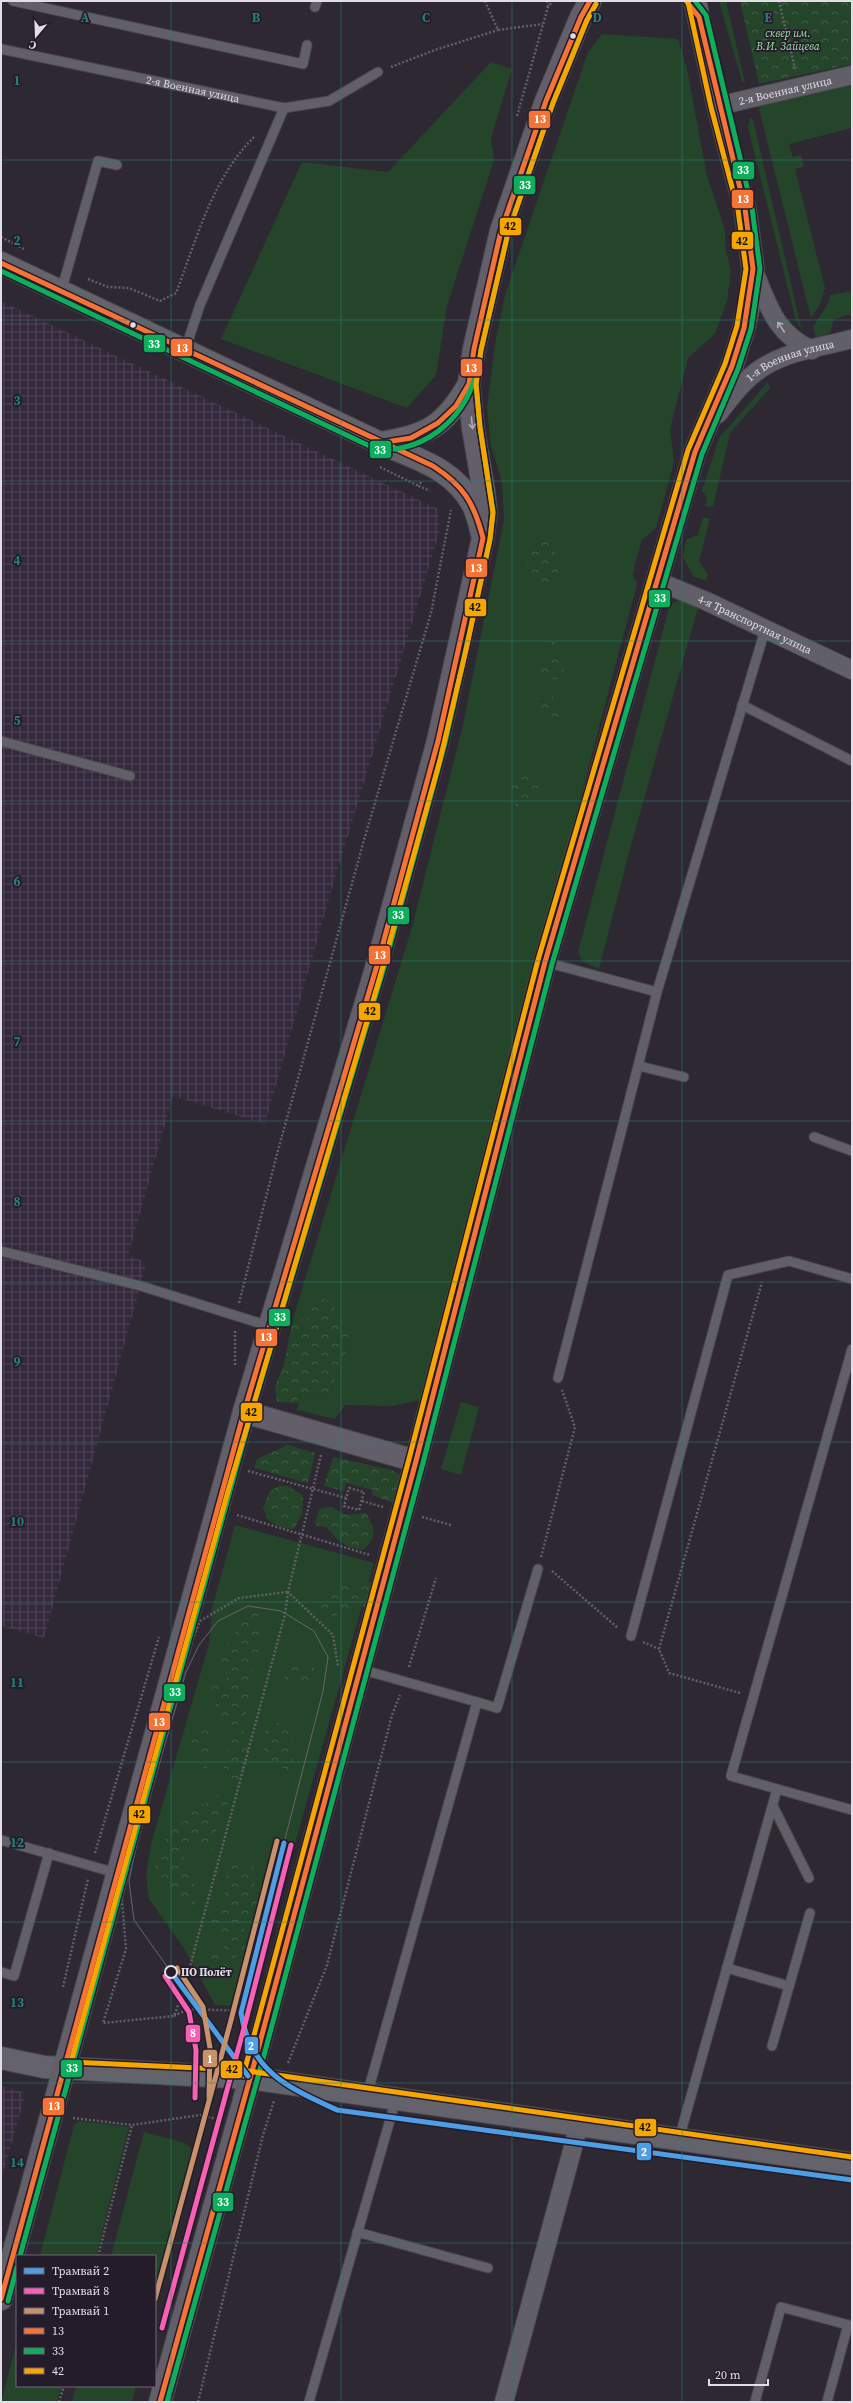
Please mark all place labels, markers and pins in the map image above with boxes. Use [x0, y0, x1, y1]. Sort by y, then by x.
unlabelled marker [568, 31, 578, 41]
unlabelled marker [128, 320, 138, 330]
marker: ПО Полёт [164, 1965, 178, 1979]
place label: ПО Полёт [181, 1965, 232, 1980]

